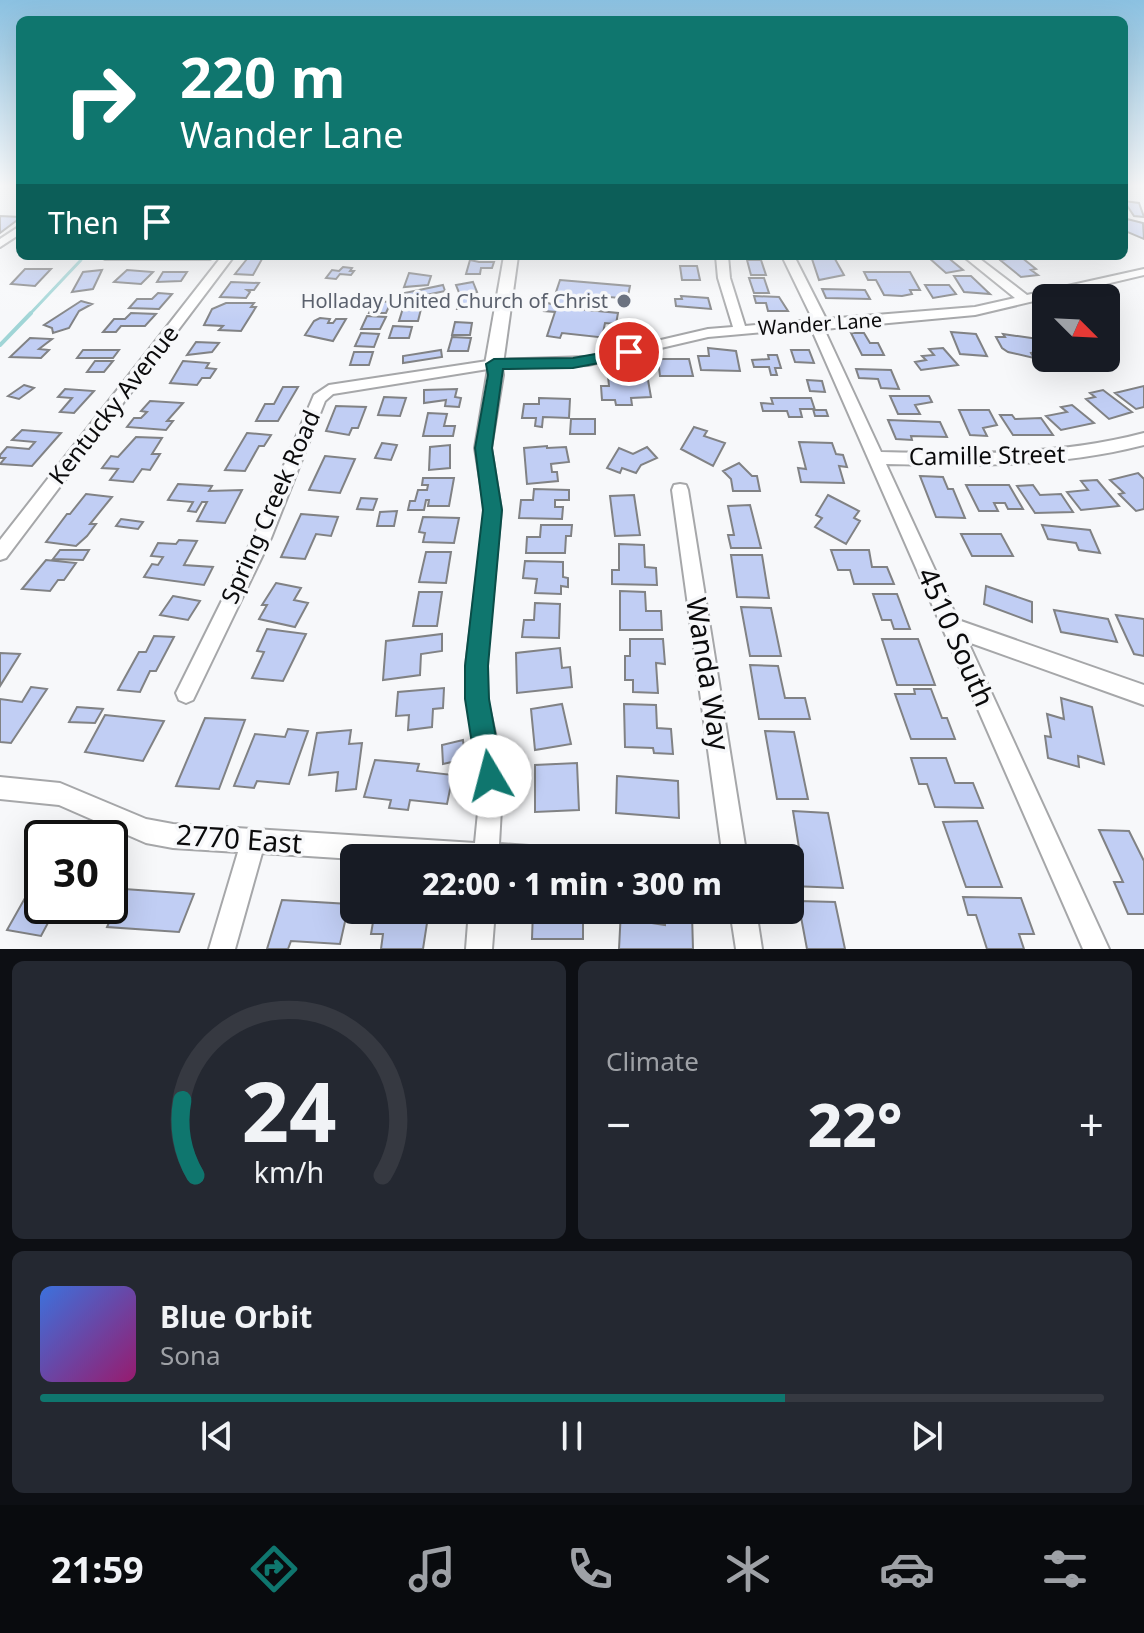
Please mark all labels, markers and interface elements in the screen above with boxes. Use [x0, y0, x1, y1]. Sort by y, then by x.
text: 220 m [180, 38, 345, 114]
icon: right [48, 48, 152, 152]
text: Wander Lane [180, 110, 404, 159]
icon: arrive [135, 200, 179, 244]
text: Then [48, 202, 119, 243]
north arrow [1032, 284, 1120, 372]
map controls [1032, 284, 1120, 372]
place label: Holladay United Church of Christ [301, 287, 608, 314]
marker: Holladay United Church of Christ [615, 292, 633, 310]
street label: Wander Lane [757, 306, 883, 341]
street label: Kentucky Avenue [40, 318, 185, 491]
pin [595, 318, 663, 386]
icon: arrive [607, 330, 651, 374]
street label: Spring Creek Road [212, 405, 327, 608]
street label: Camille Street [908, 437, 1066, 472]
street label: 4510 South [909, 561, 1004, 712]
street label: Wanda Way [678, 595, 740, 754]
position arrow [448, 734, 532, 818]
street label: 2770 East [175, 815, 303, 861]
speed limit sign: 30 [24, 820, 128, 924]
text: 22:00 · 1 min · 300 m [422, 863, 722, 904]
text: Climate [606, 1043, 699, 1079]
text: 24 [241, 1053, 337, 1166]
text: 22° [808, 1083, 902, 1165]
text: − [606, 1094, 631, 1154]
text: + [1079, 1094, 1104, 1154]
text: km/h [254, 1152, 324, 1191]
text: Blue Orbit [160, 1296, 312, 1337]
text: Sona [160, 1337, 221, 1373]
icon: previous [195, 1414, 239, 1458]
icon: pause [550, 1414, 594, 1458]
icon: next [905, 1414, 949, 1458]
icon: directions [246, 1541, 302, 1597]
icon: music [404, 1541, 460, 1597]
icon: phone [562, 1541, 618, 1597]
icon: climate [720, 1541, 776, 1597]
icon: car [879, 1541, 935, 1597]
icon: filters [1037, 1541, 1093, 1597]
text: 21:59 [51, 1545, 144, 1594]

